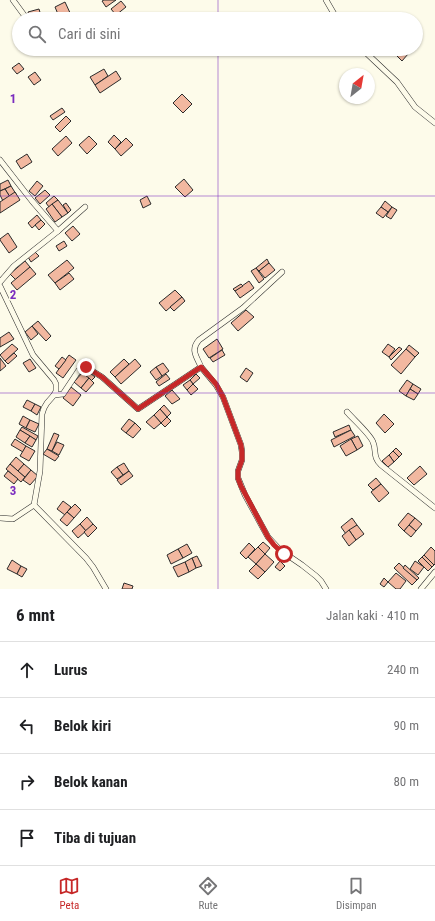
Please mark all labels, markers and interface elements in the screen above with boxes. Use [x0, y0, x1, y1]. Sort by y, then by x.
search box [12, 12, 423, 56]
icon: search [26, 23, 48, 45]
text: Cari di sini [58, 25, 120, 43]
north arrow [339, 68, 375, 104]
text: 1 [10, 91, 16, 106]
text: 2 [10, 287, 17, 302]
route end [77, 358, 95, 376]
text: 3 [10, 483, 16, 498]
route start [275, 545, 293, 563]
text: 6 mnt [16, 605, 55, 625]
text: Jalan kaki · 410 m [326, 608, 419, 623]
icon: ahead [16, 659, 38, 681]
text: Lurus [54, 661, 88, 679]
text: 240 m [387, 662, 419, 677]
icon: left [16, 715, 38, 737]
text: Belok kiri [54, 717, 111, 735]
text: 90 m [393, 718, 419, 733]
icon: right [16, 771, 38, 793]
text: Belok kanan [54, 773, 128, 791]
text: 80 m [393, 774, 419, 789]
icon: arrive [16, 827, 38, 849]
text: Tiba di tujuan [54, 829, 136, 847]
tab: Peta [58, 875, 80, 912]
tab: Rute [197, 875, 219, 912]
tab: Disimpan [336, 875, 377, 912]

